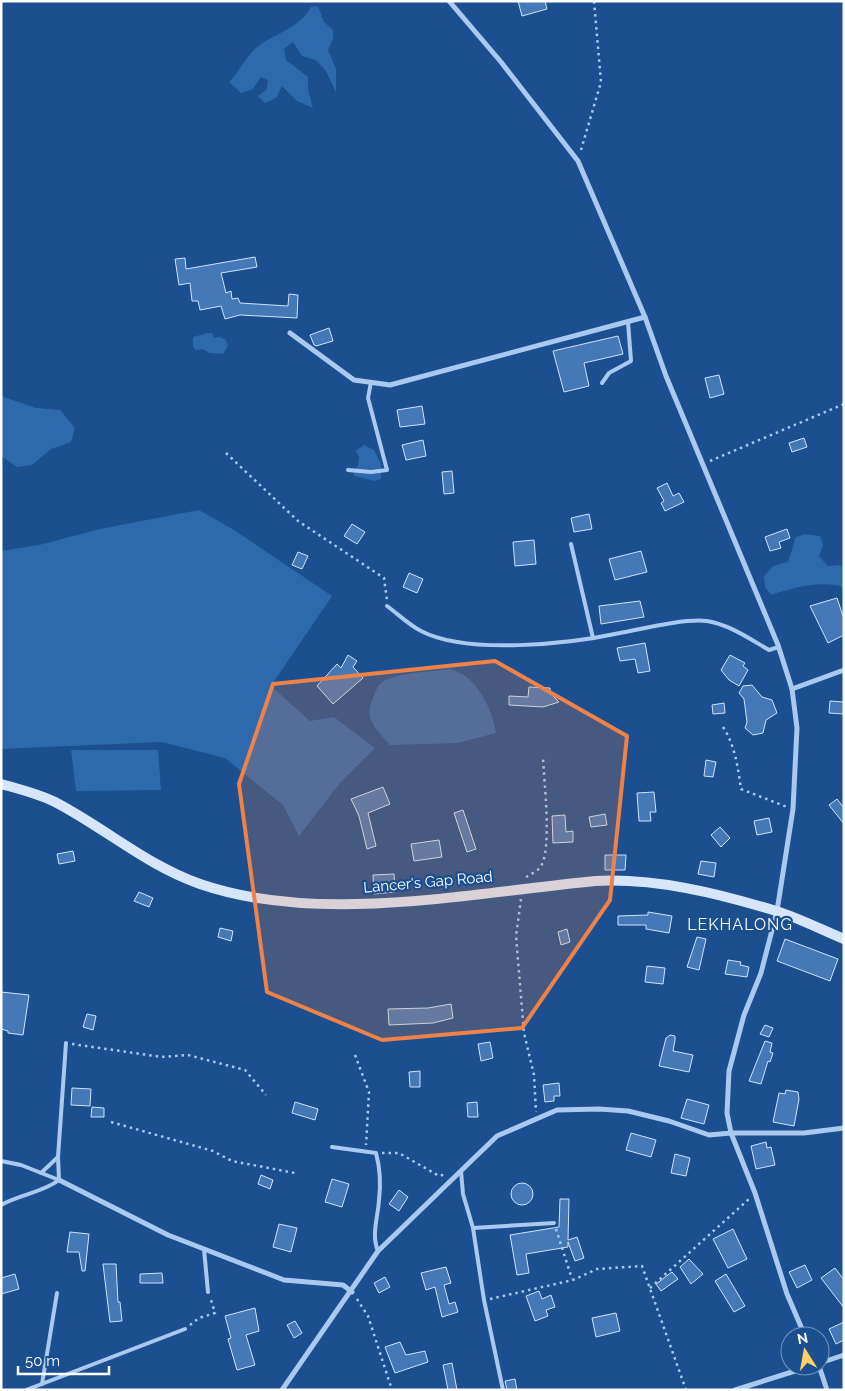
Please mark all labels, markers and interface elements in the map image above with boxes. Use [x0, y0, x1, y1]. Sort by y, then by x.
street label: Lancer's Gap Road [363, 867, 493, 897]
district label: LEKHALONG [687, 915, 793, 934]
north arrow [780, 1326, 830, 1376]
text: N [796, 1329, 809, 1347]
scale bar [18, 1344, 109, 1376]
text: 50 m [25, 1352, 60, 1370]

